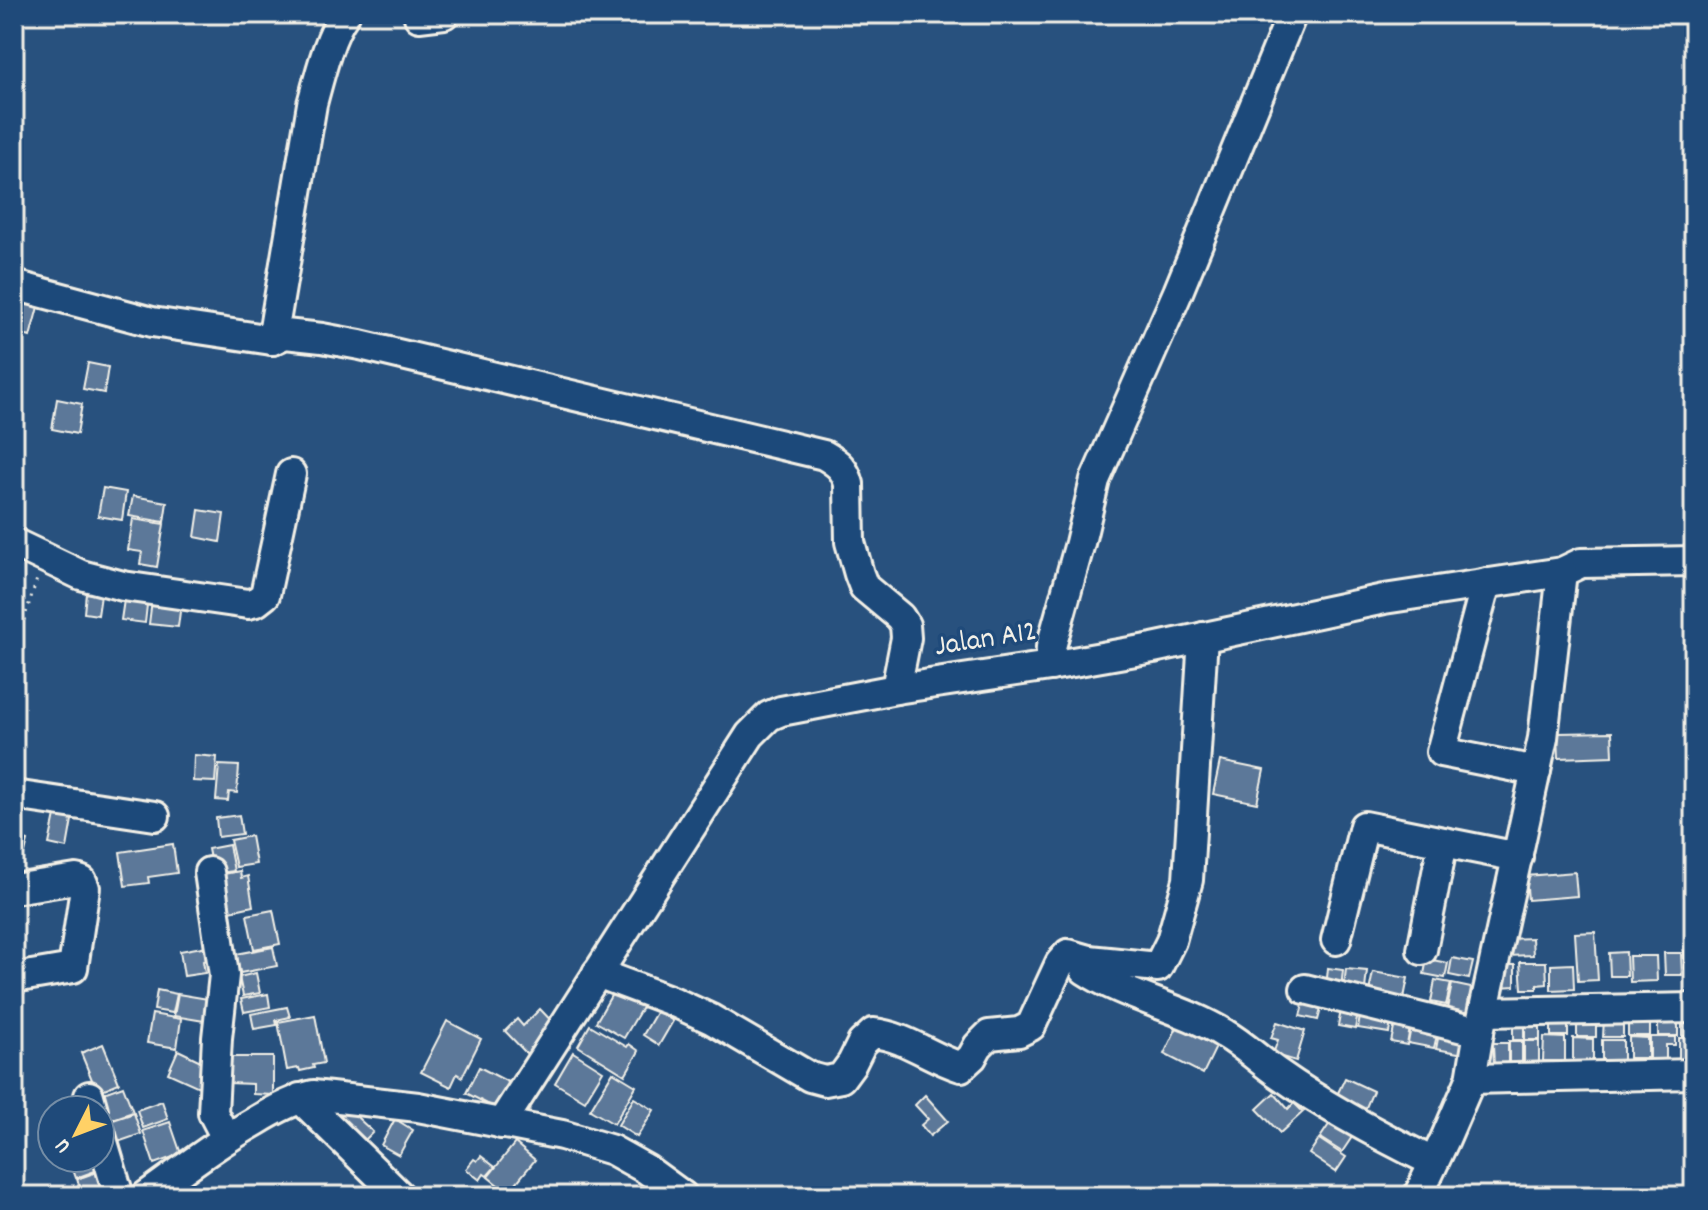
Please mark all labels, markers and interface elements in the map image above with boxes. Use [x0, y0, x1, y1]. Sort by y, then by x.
street label: Jalan A12 [932, 612, 1040, 670]
north arrow [36, 1094, 116, 1174]
text: U [49, 1131, 79, 1159]

